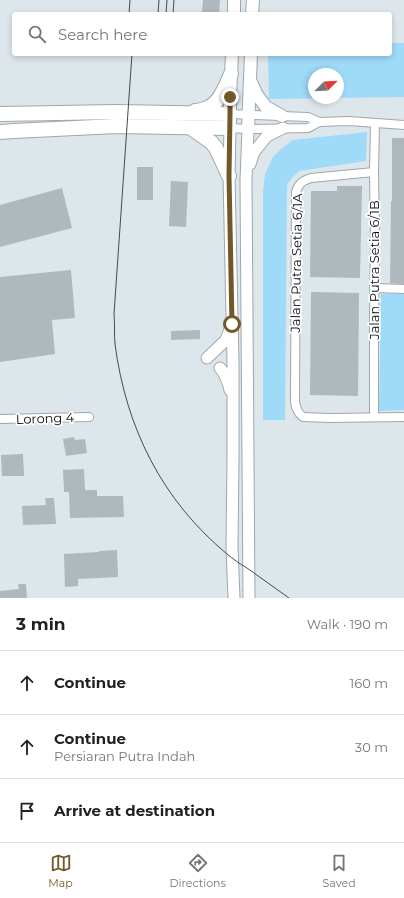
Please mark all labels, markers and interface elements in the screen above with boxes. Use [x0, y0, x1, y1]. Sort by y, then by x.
search box [12, 12, 392, 56]
icon: search [26, 23, 48, 45]
text: Search here [58, 25, 147, 44]
north arrow [308, 68, 344, 104]
route end [221, 88, 239, 106]
street label: Jalan Putra Setia 6/1A [287, 193, 305, 334]
street label: Jalan Putra Setia 6/1B [366, 200, 382, 341]
route start [223, 315, 241, 333]
street label: Lorong 4 [15, 409, 75, 427]
text: 3 min [16, 614, 66, 634]
text: Walk · 190 m [307, 616, 388, 632]
icon: ahead [16, 672, 38, 694]
text: Continue [54, 673, 126, 692]
text: 160 m [350, 675, 388, 691]
text: Continue [54, 729, 126, 748]
icon: ahead [16, 736, 38, 758]
text: 30 m [355, 739, 388, 755]
text: Persiaran Putra Indah [54, 748, 195, 764]
icon: arrive [16, 800, 38, 822]
text: Arrive at destination [54, 801, 215, 820]
tab: Map [48, 852, 73, 890]
tab: Directions [170, 852, 226, 890]
tab: Saved [323, 852, 356, 890]

